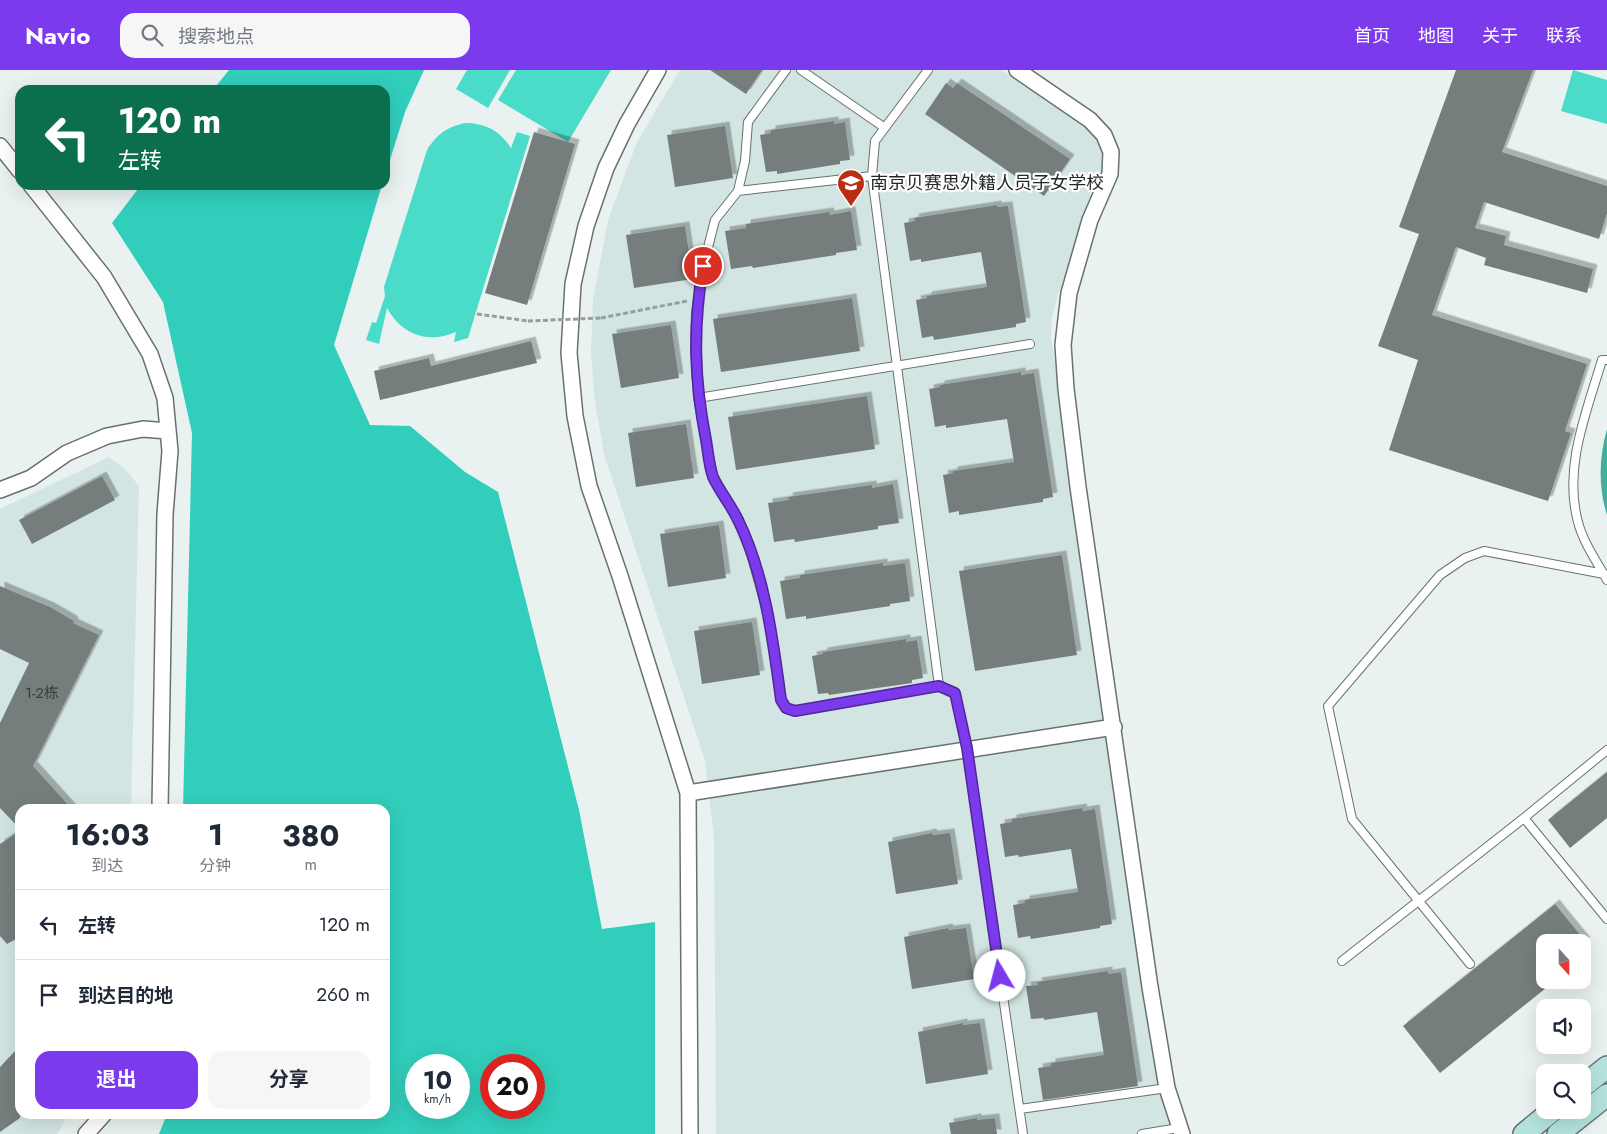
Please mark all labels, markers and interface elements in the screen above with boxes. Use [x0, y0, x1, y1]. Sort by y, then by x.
search box [120, 13, 470, 58]
text: Navio [25, 18, 90, 53]
icon: search [138, 21, 166, 49]
text: 搜索地点 [178, 23, 254, 50]
text: 首页 [1354, 23, 1390, 49]
text: 地图 [1418, 23, 1454, 49]
text: 关于 [1482, 23, 1518, 49]
text: 联系 [1546, 23, 1582, 49]
text: 120 m [118, 96, 221, 146]
icon: left [35, 105, 100, 170]
text: 左转 [118, 144, 162, 176]
school or university icon: 南京贝赛思外籍人员子女学校 [836, 168, 866, 207]
place label: 南京贝赛思外籍人员子女学校 [870, 170, 1104, 196]
pin [682, 245, 724, 287]
icon: arrive [689, 252, 717, 280]
house number: 1-2栋 [25, 682, 59, 704]
text: 16:03 [66, 813, 149, 856]
text: 1 [208, 813, 223, 856]
text: 380 [282, 814, 339, 857]
text: m [305, 853, 317, 876]
text: 到达 [91, 854, 123, 877]
text: 分钟 [200, 854, 232, 877]
icon: left [35, 911, 63, 939]
text: 120 m [319, 911, 370, 938]
text: 左转 [78, 912, 116, 939]
north arrow [1536, 934, 1591, 989]
map controls [1536, 934, 1591, 1119]
position arrow [973, 949, 1025, 1001]
icon: arrive [35, 981, 63, 1009]
text: 260 m [316, 981, 370, 1008]
text: 到达目的地 [78, 982, 173, 1009]
button: sound [1536, 999, 1591, 1054]
button: 退出 [35, 1051, 198, 1109]
button: 分享 [208, 1051, 370, 1109]
speed limit sign: 20 [480, 1054, 545, 1119]
text: 10 [423, 1062, 452, 1098]
button: search [1536, 1064, 1591, 1119]
text: km/h [424, 1090, 451, 1108]

